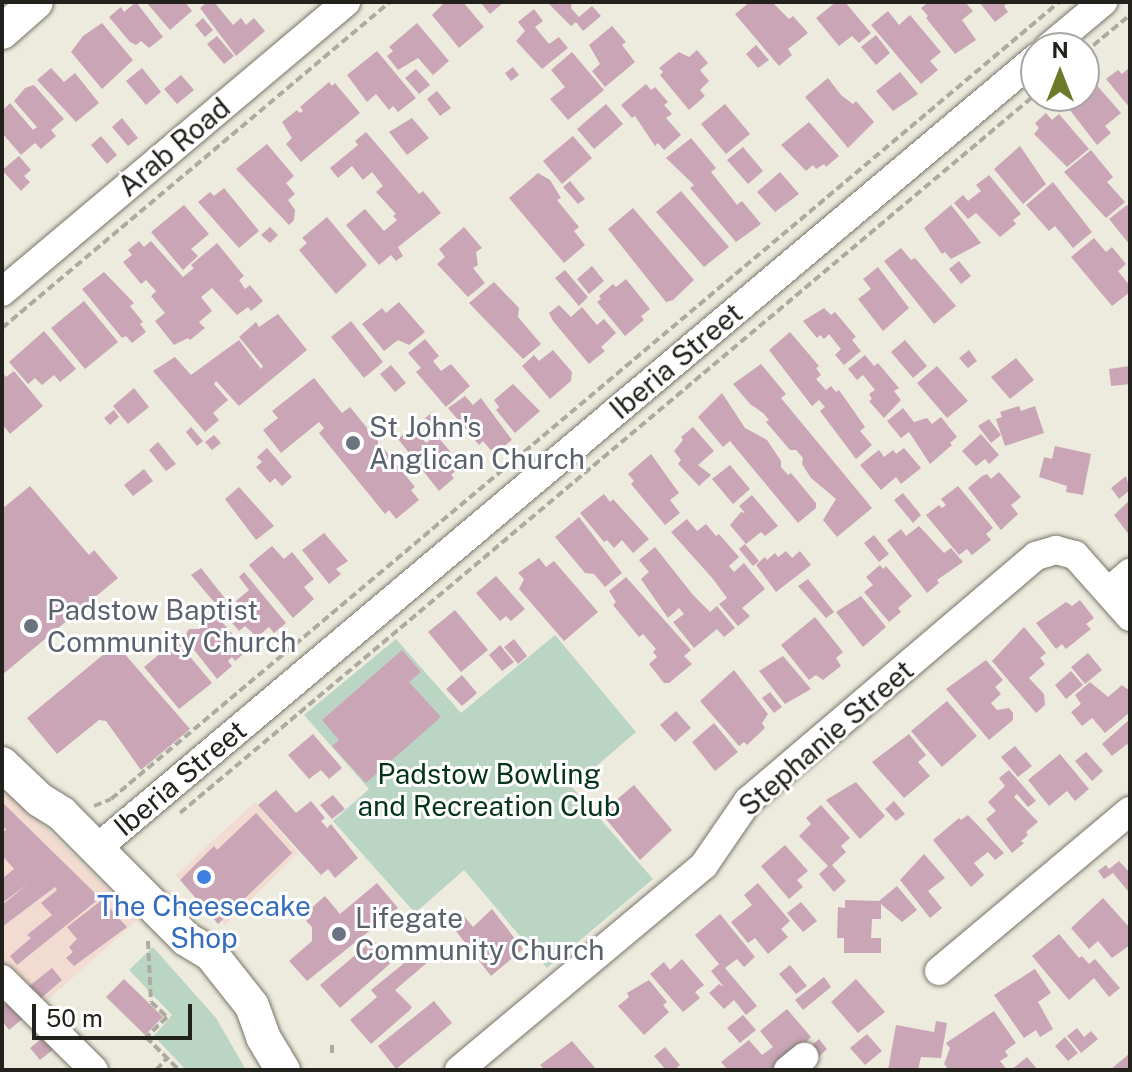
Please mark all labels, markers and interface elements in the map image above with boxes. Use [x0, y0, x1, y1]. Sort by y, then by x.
north arrow [1020, 32, 1100, 112]
text: N [1051, 37, 1069, 63]
street label: Arab Road [111, 91, 237, 203]
street label: Iberia Street [603, 296, 749, 426]
place label: St John's Anglican Church [369, 410, 585, 476]
marker: St John's Anglican Church [344, 434, 362, 452]
place label: Padstow Baptist Community Church [47, 593, 296, 659]
marker: Padstow Baptist Community Church [22, 617, 40, 635]
street label: Stephanie Street [732, 653, 920, 823]
street label: Iberia Street [107, 713, 253, 843]
park label: Padstow Bowling and Recreation Club [358, 757, 620, 823]
marker: The Cheesecake Shop [195, 868, 213, 886]
place label: The Cheesecake Shop [97, 889, 311, 955]
place label: Lifegate Community Church [355, 901, 604, 967]
marker: Lifegate Community Church [330, 925, 348, 943]
scale bar [36, 988, 196, 1038]
text: 50 m [46, 1004, 103, 1032]

